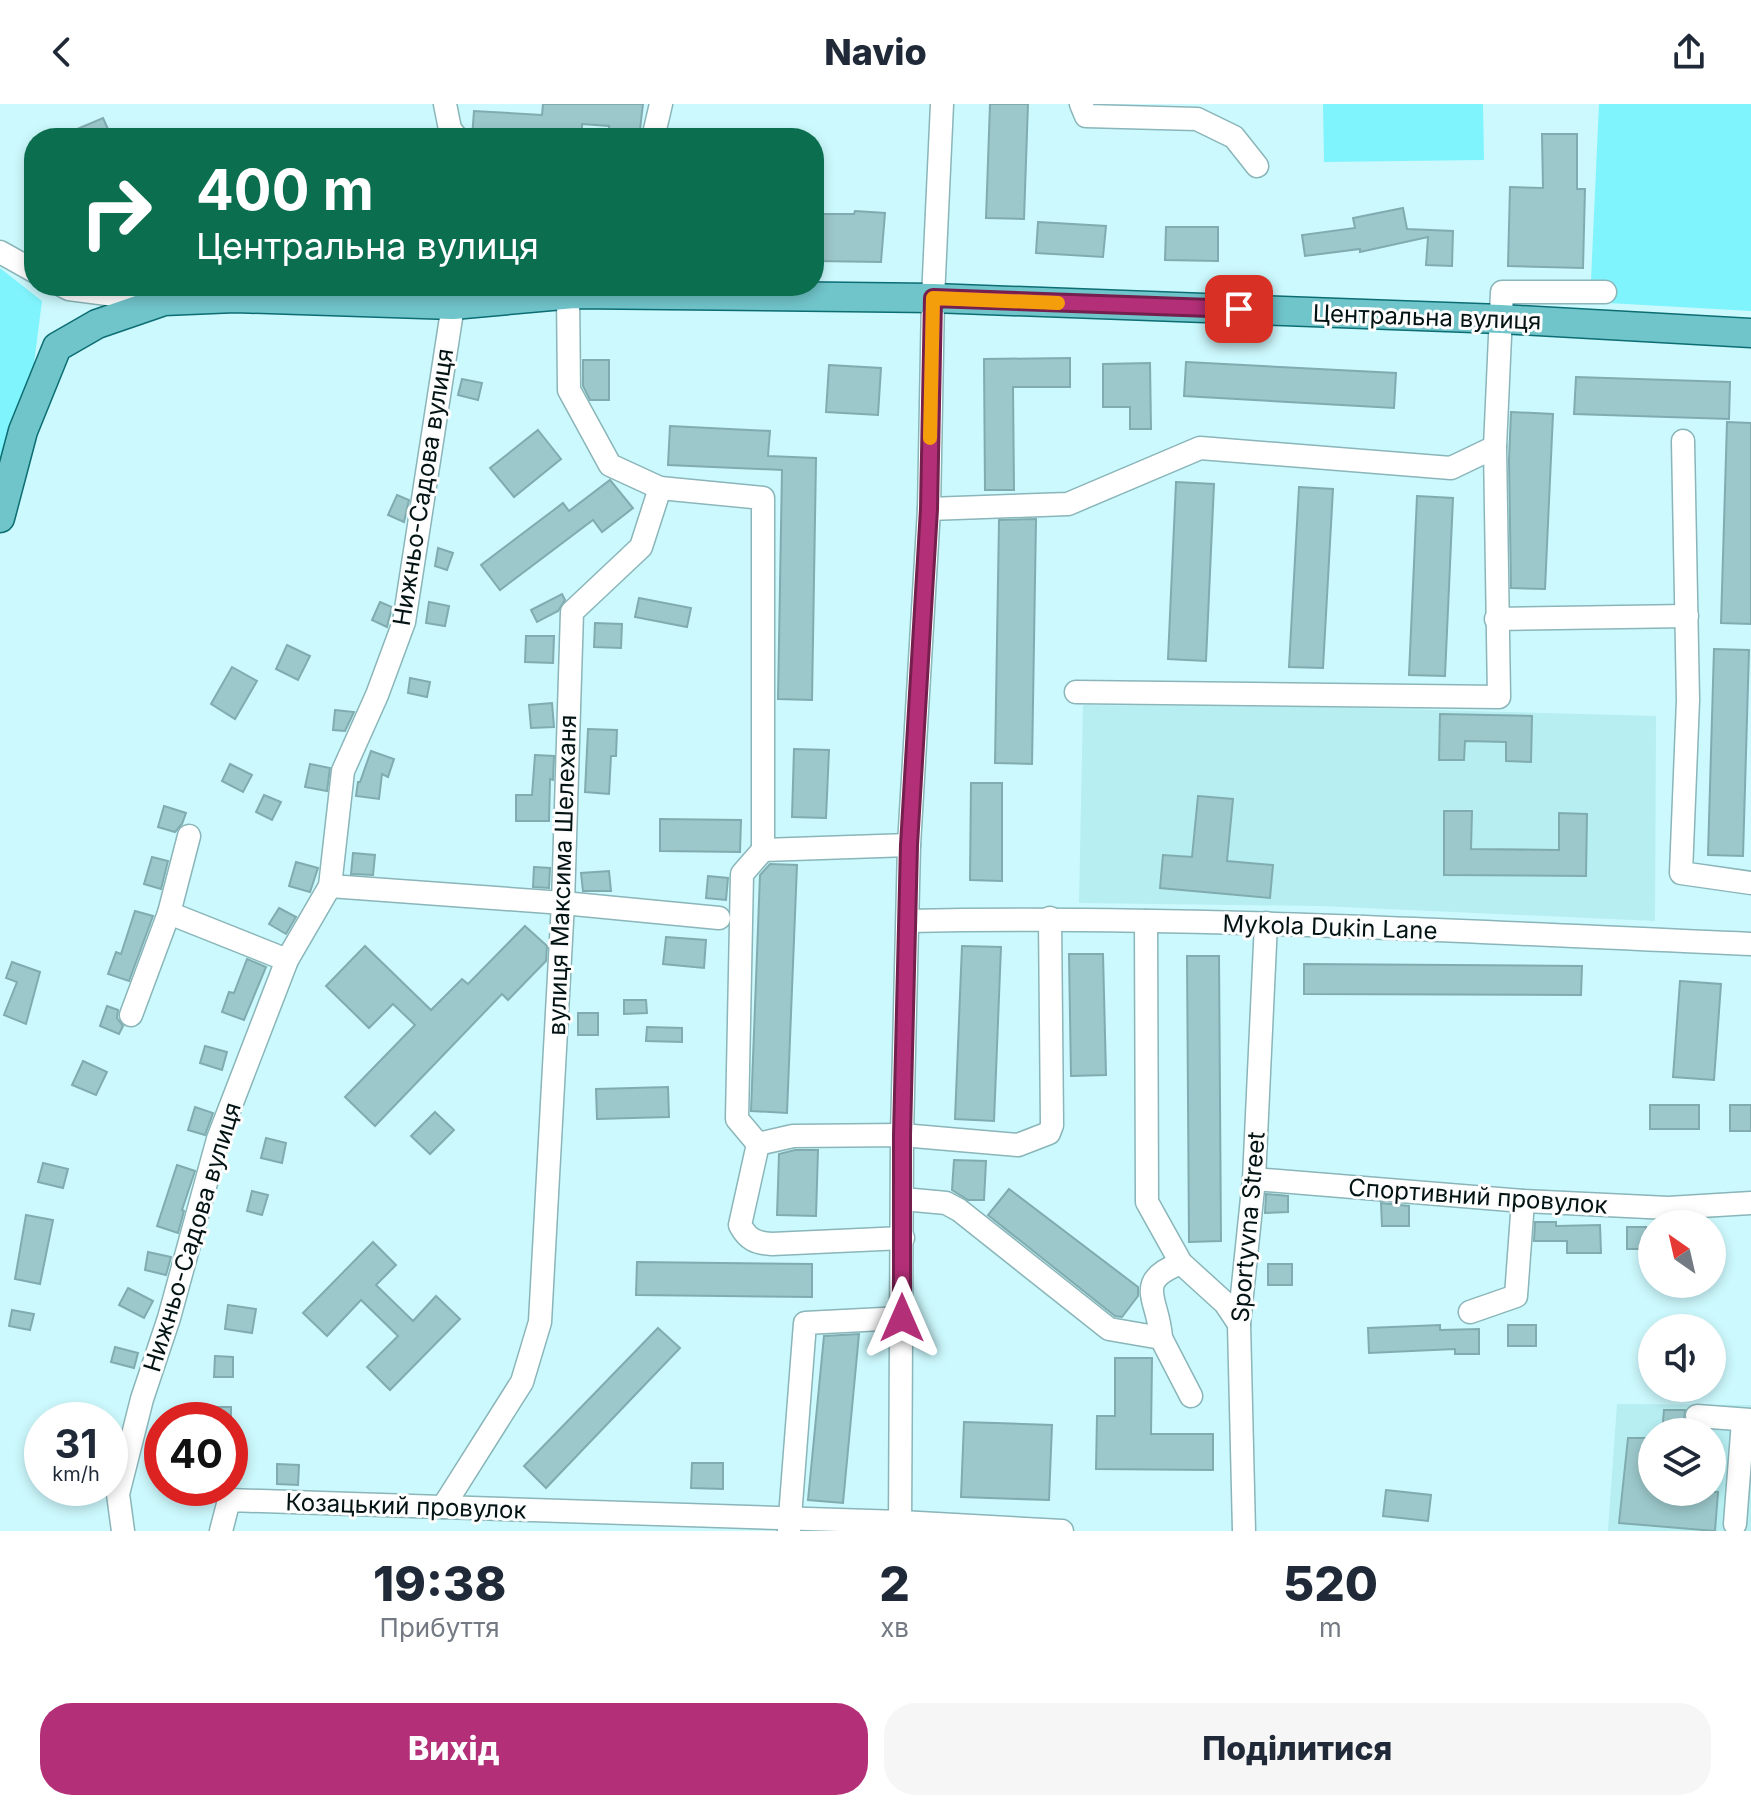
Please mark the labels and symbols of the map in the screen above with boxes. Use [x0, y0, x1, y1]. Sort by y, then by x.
pin [1205, 275, 1273, 343]
street label: Центральна вулиця [1312, 299, 1542, 335]
street label: Нижньо-Садова вулиця [387, 346, 459, 628]
street label: вулиця Максима Шелеханя [542, 714, 582, 1036]
street label: Mykola Dukin Lane [1222, 909, 1438, 945]
street label: Нижньо-Садова вулиця [137, 1099, 247, 1375]
street label: Sportyvna Street [1225, 1130, 1271, 1324]
street label: Спортивний провулок [1347, 1172, 1609, 1220]
north arrow [1638, 1210, 1726, 1298]
position arrow [860, 1276, 944, 1360]
speed limit sign: 40 [144, 1402, 248, 1506]
street label: Козацький провулок [285, 1487, 527, 1525]

